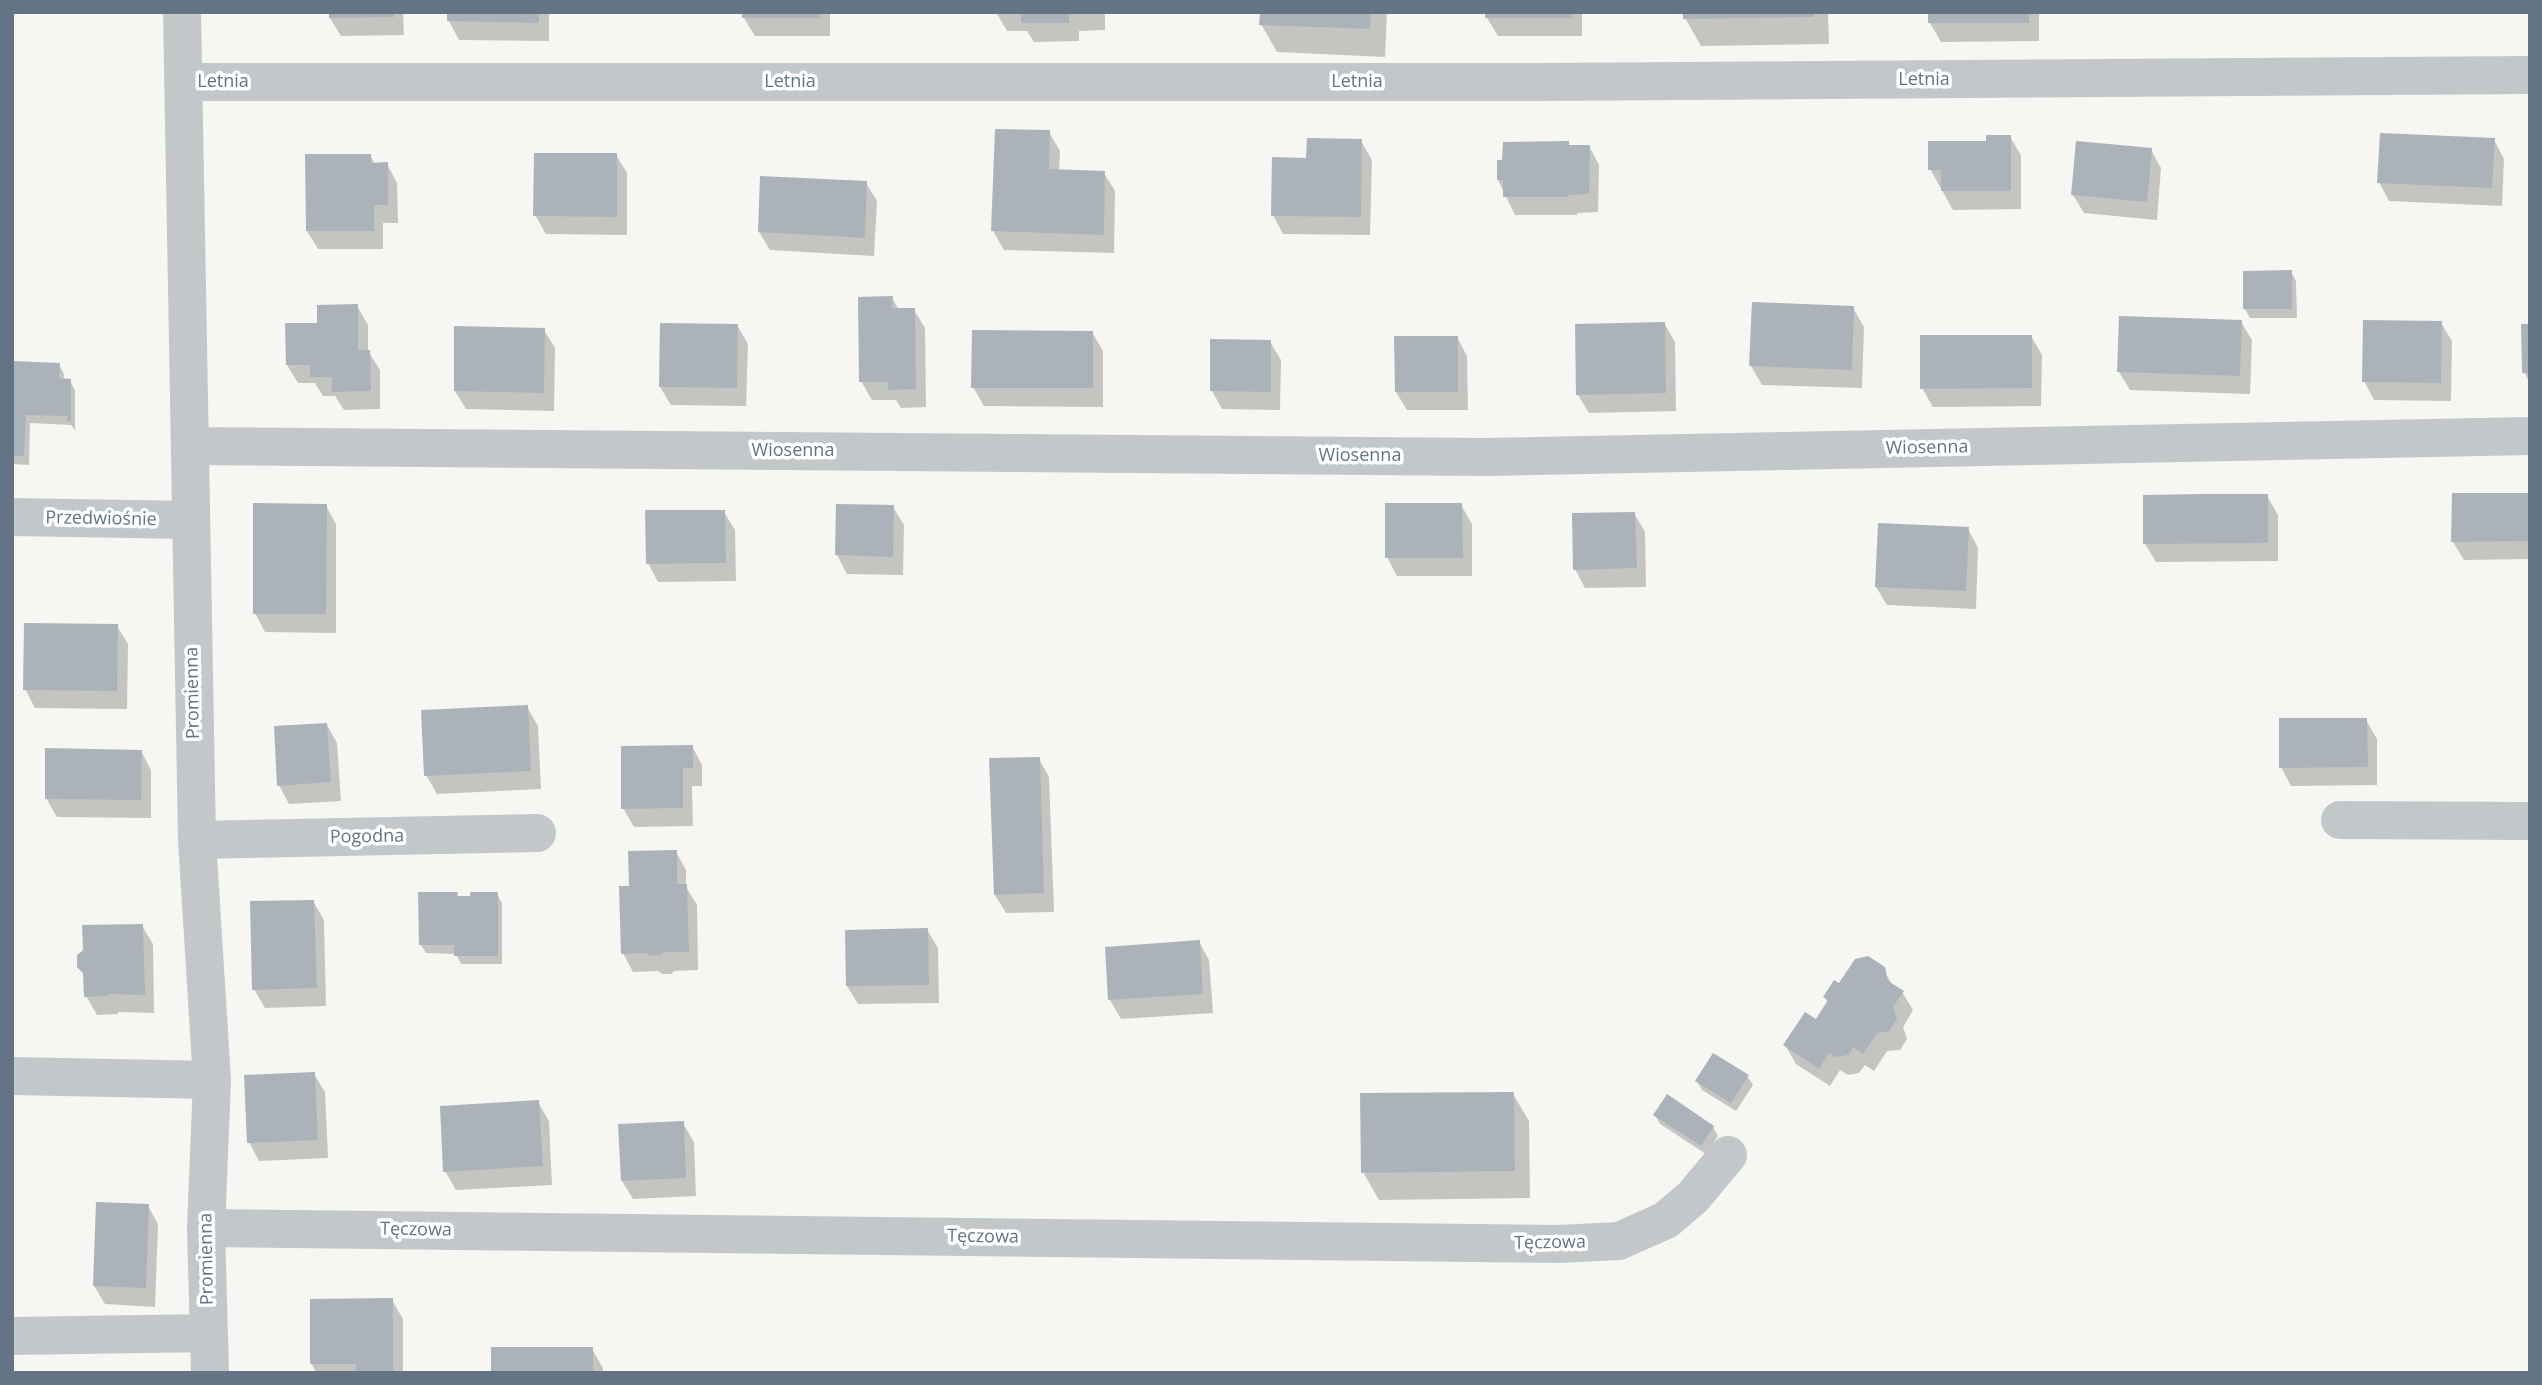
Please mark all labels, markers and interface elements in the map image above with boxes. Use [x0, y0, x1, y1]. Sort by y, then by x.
street label: Letnia [1898, 69, 1950, 91]
street label: Letnia [197, 71, 249, 93]
street label: Letnia [764, 71, 816, 93]
street label: Letnia [1331, 71, 1383, 93]
street label: Wiosenna [1885, 436, 1969, 460]
street label: Wiosenna [752, 440, 834, 462]
street label: Wiosenna [1319, 445, 1401, 467]
street label: Przedwiośnie [45, 507, 157, 531]
street label: Promienna [181, 647, 205, 739]
street label: Pogodna [330, 826, 404, 848]
street label: Promienna [195, 1213, 219, 1305]
street label: Tęczowa [380, 1219, 452, 1241]
street label: Tęczowa [947, 1226, 1019, 1248]
street label: Tęczowa [1514, 1232, 1586, 1254]

